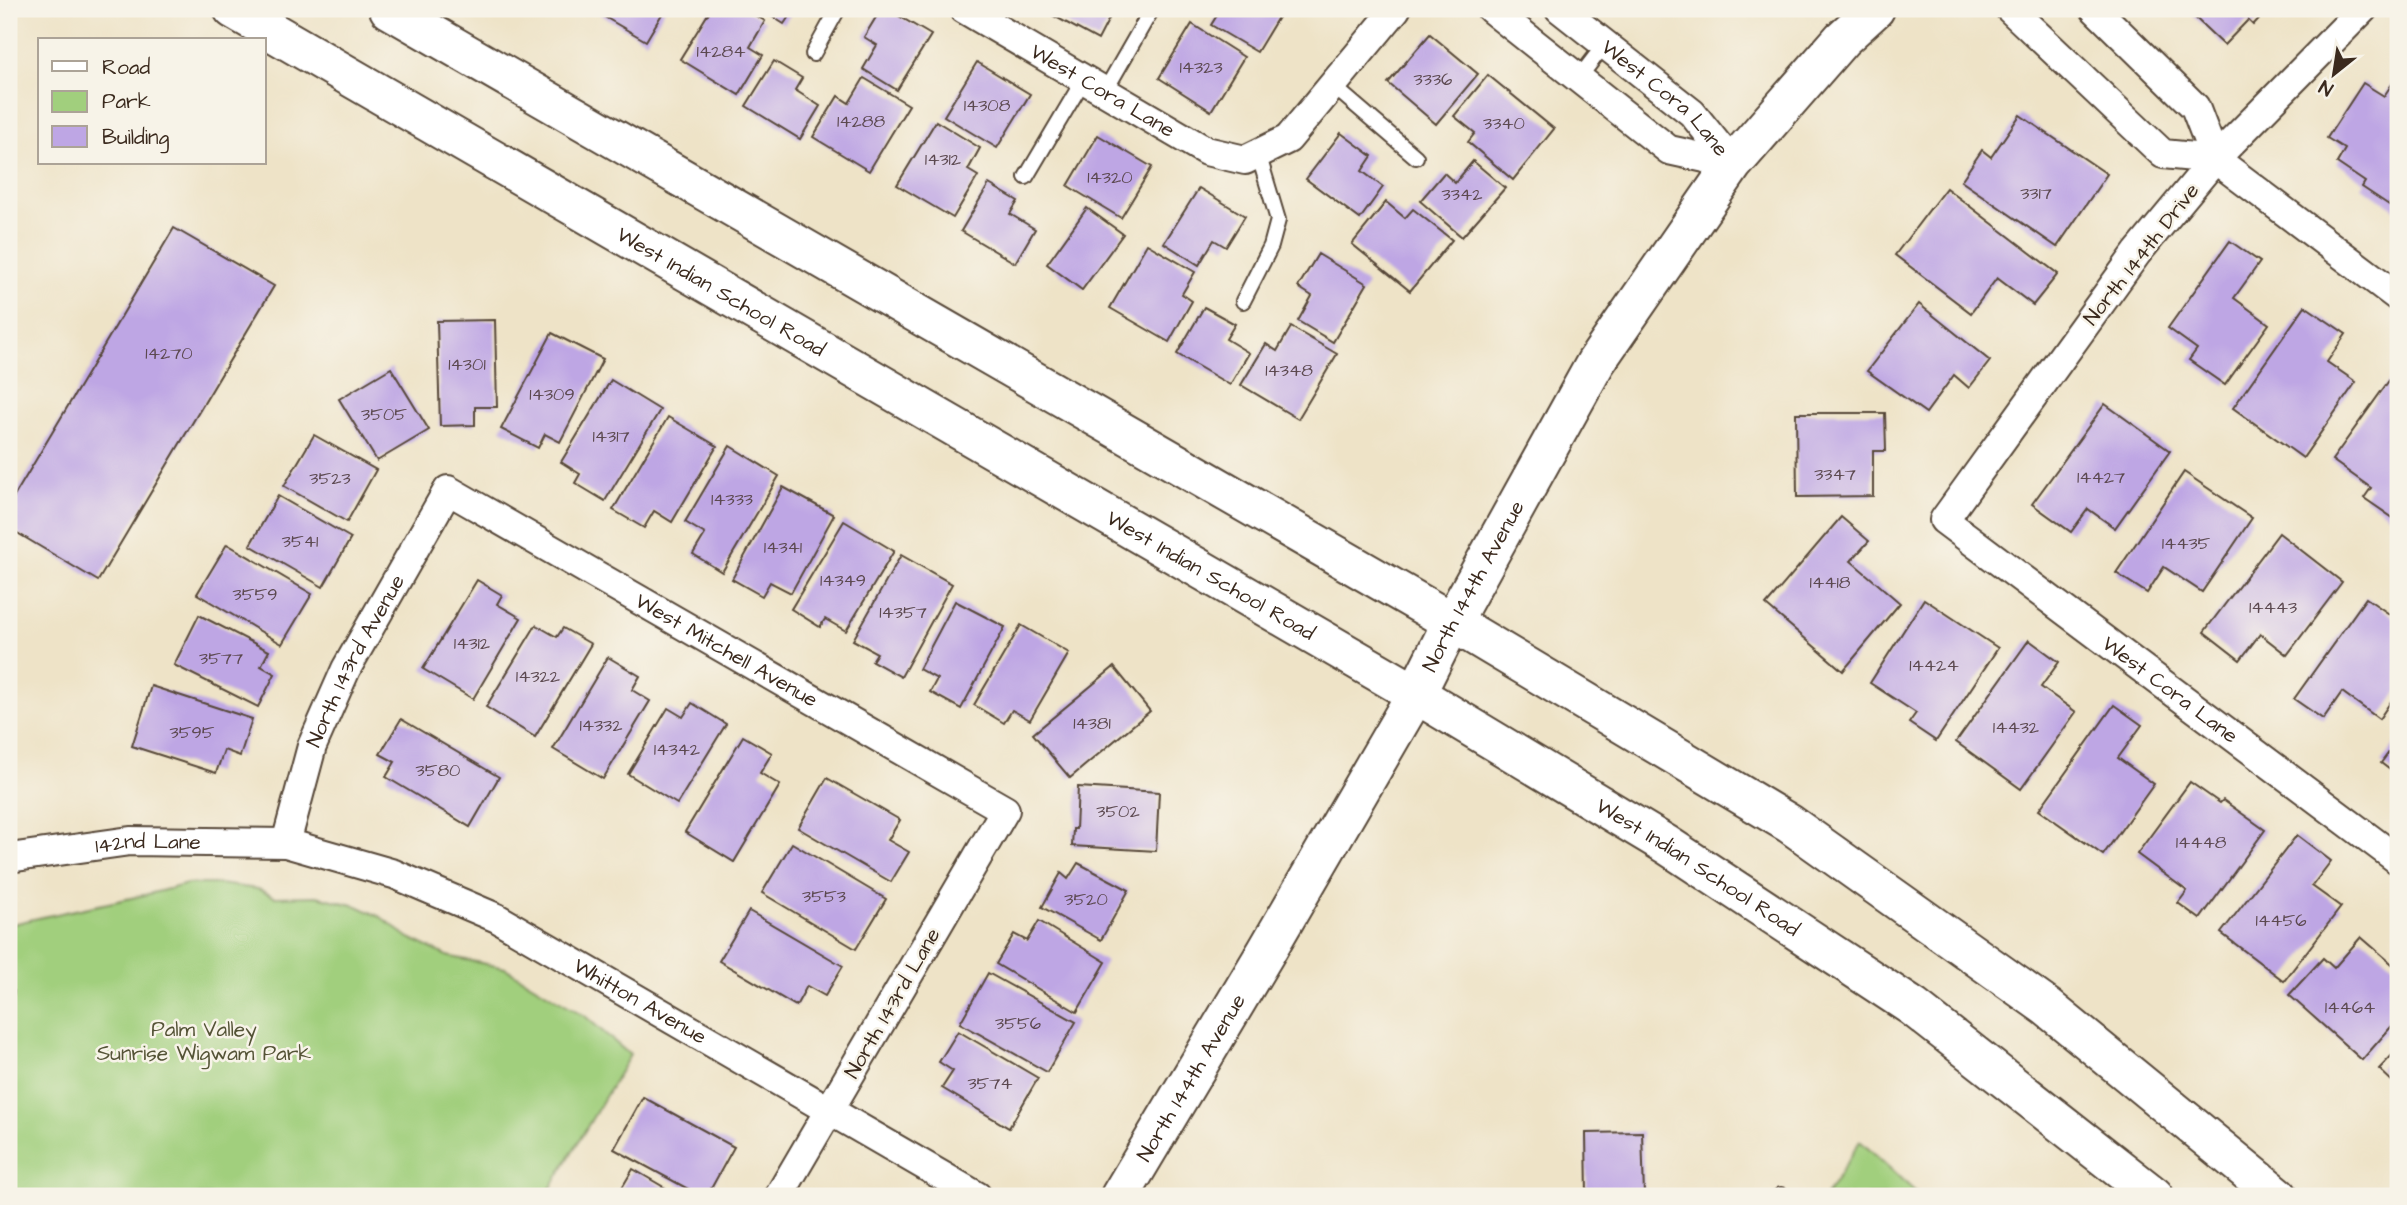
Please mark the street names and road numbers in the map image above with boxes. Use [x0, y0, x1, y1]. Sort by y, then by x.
street label: West Cora Lane [1595, 33, 1735, 163]
street label: West Cora Lane [1025, 37, 1180, 145]
street label: North 144th Drive [2077, 177, 2206, 331]
street label: West Indian School Road [611, 220, 831, 364]
street label: North 144th Avenue [1415, 495, 1532, 677]
street label: West Indian School Road [1101, 504, 1321, 648]
street label: North 143rd Avenue [299, 569, 412, 752]
street label: West Mitchell Avenue [630, 587, 823, 714]
street label: West Cora Lane [2096, 629, 2244, 750]
street label: West Indian School Road [1590, 792, 1806, 944]
street label: 142nd Lane [93, 827, 201, 861]
street label: North 143rd Lane [838, 923, 947, 1084]
street label: Whitton Avenue [568, 951, 712, 1051]
street label: North 144th Avenue [1130, 989, 1253, 1167]

